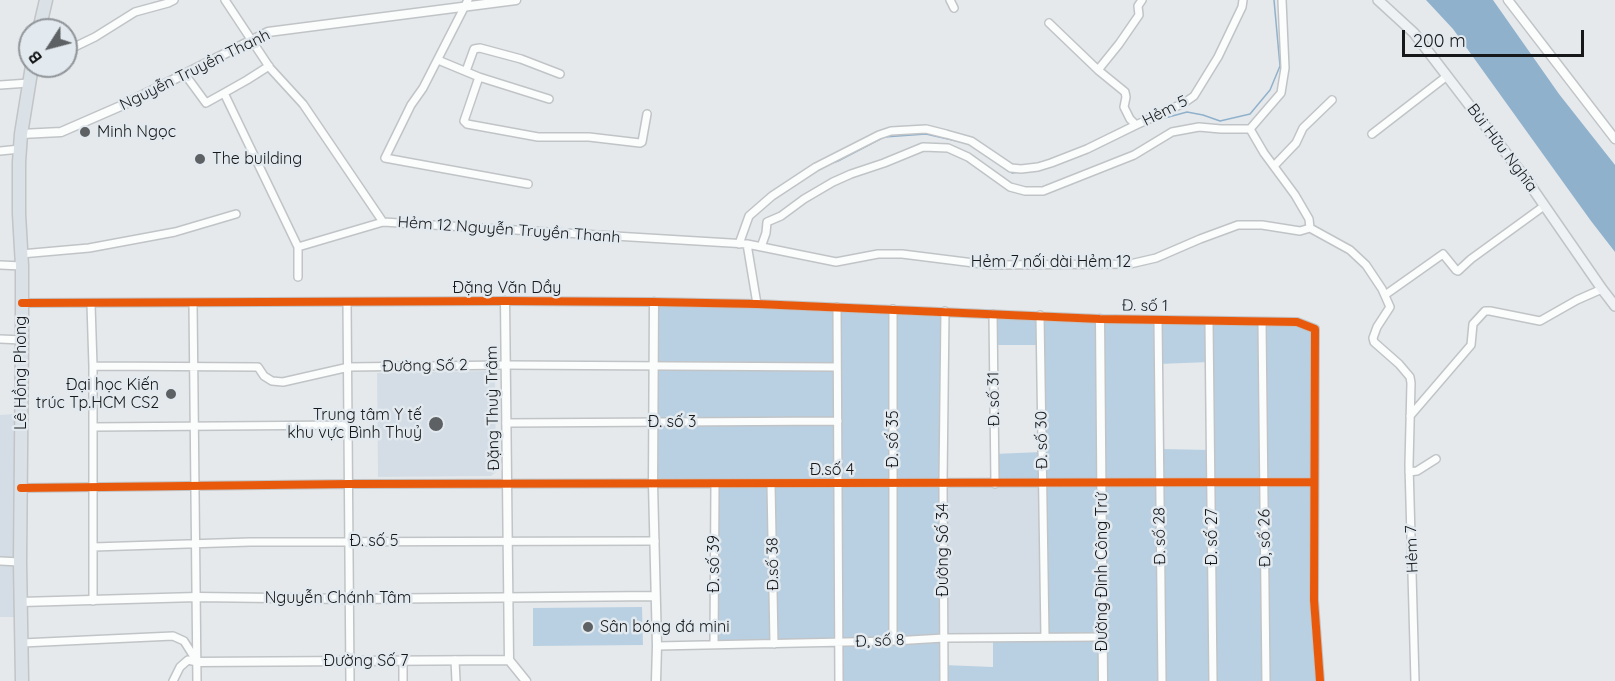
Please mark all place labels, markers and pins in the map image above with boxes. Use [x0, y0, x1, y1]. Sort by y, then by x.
place label: Minh Ngọc [97, 122, 176, 142]
marker: Minh Ngọc [78, 125, 92, 139]
place label: The building [212, 149, 302, 169]
marker: The building [193, 152, 207, 166]
place label: Đại học Kiến trúc Tp.HCM CS2 [36, 375, 159, 413]
marker: Đại học Kiến trúc Tp.HCM CS2 [164, 387, 178, 401]
place label: Trung tâm Y tế khu vực Bình Thuỷ [287, 405, 422, 443]
marker: Trung tâm Y tế khu vực Bình Thuỷ [427, 415, 445, 433]
place label: Sân bóng đá mini [600, 617, 730, 637]
marker: Sân bóng đá mini [581, 620, 595, 634]

